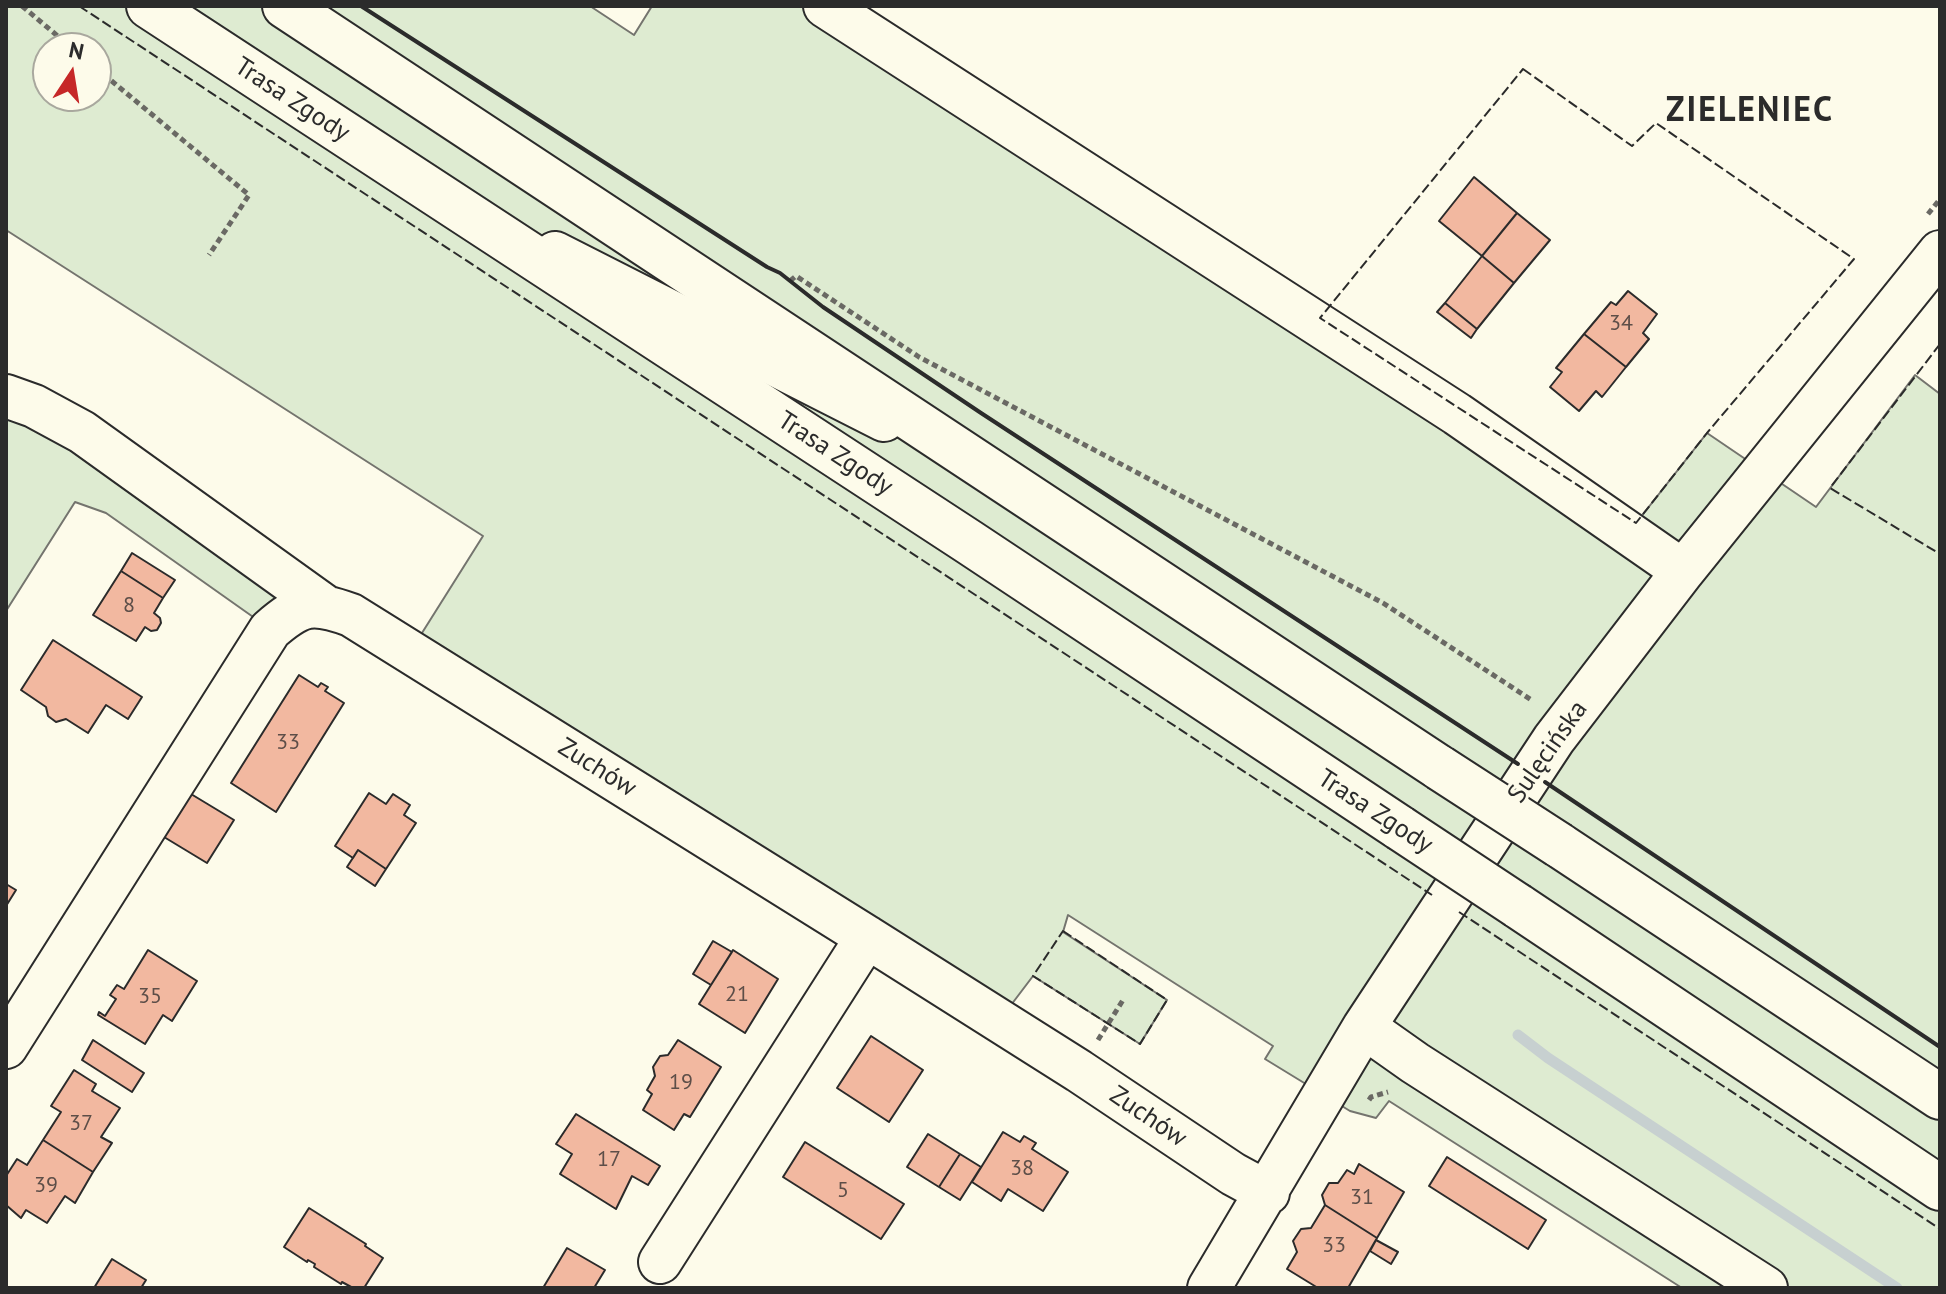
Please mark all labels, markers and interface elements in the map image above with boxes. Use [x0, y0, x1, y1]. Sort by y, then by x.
north arrow [32, 32, 112, 112]
text: N [67, 35, 87, 66]
street label: Trasa Zgody [229, 51, 355, 149]
district label: ZIELENIEC [1666, 91, 1834, 131]
house number: 34 [1609, 311, 1633, 337]
street label: Trasa Zgody [772, 405, 898, 503]
house number: 8 [123, 593, 135, 619]
street label: Sulęcińska [1502, 695, 1594, 809]
house number: 33 [276, 730, 300, 756]
street label: Zuchów [552, 732, 642, 804]
street label: Trasa Zgody [1312, 763, 1438, 861]
house number: 21 [725, 982, 749, 1008]
house number: 35 [138, 984, 162, 1010]
house number: 19 [669, 1070, 693, 1096]
street label: Zuchów [1103, 1080, 1193, 1154]
house number: 37 [69, 1111, 93, 1137]
house number: 17 [597, 1147, 621, 1173]
house number: 38 [1010, 1156, 1034, 1182]
house number: 39 [34, 1173, 58, 1199]
house number: 5 [837, 1178, 849, 1204]
house number: 31 [1350, 1185, 1374, 1211]
house number: 33 [1322, 1233, 1346, 1259]

